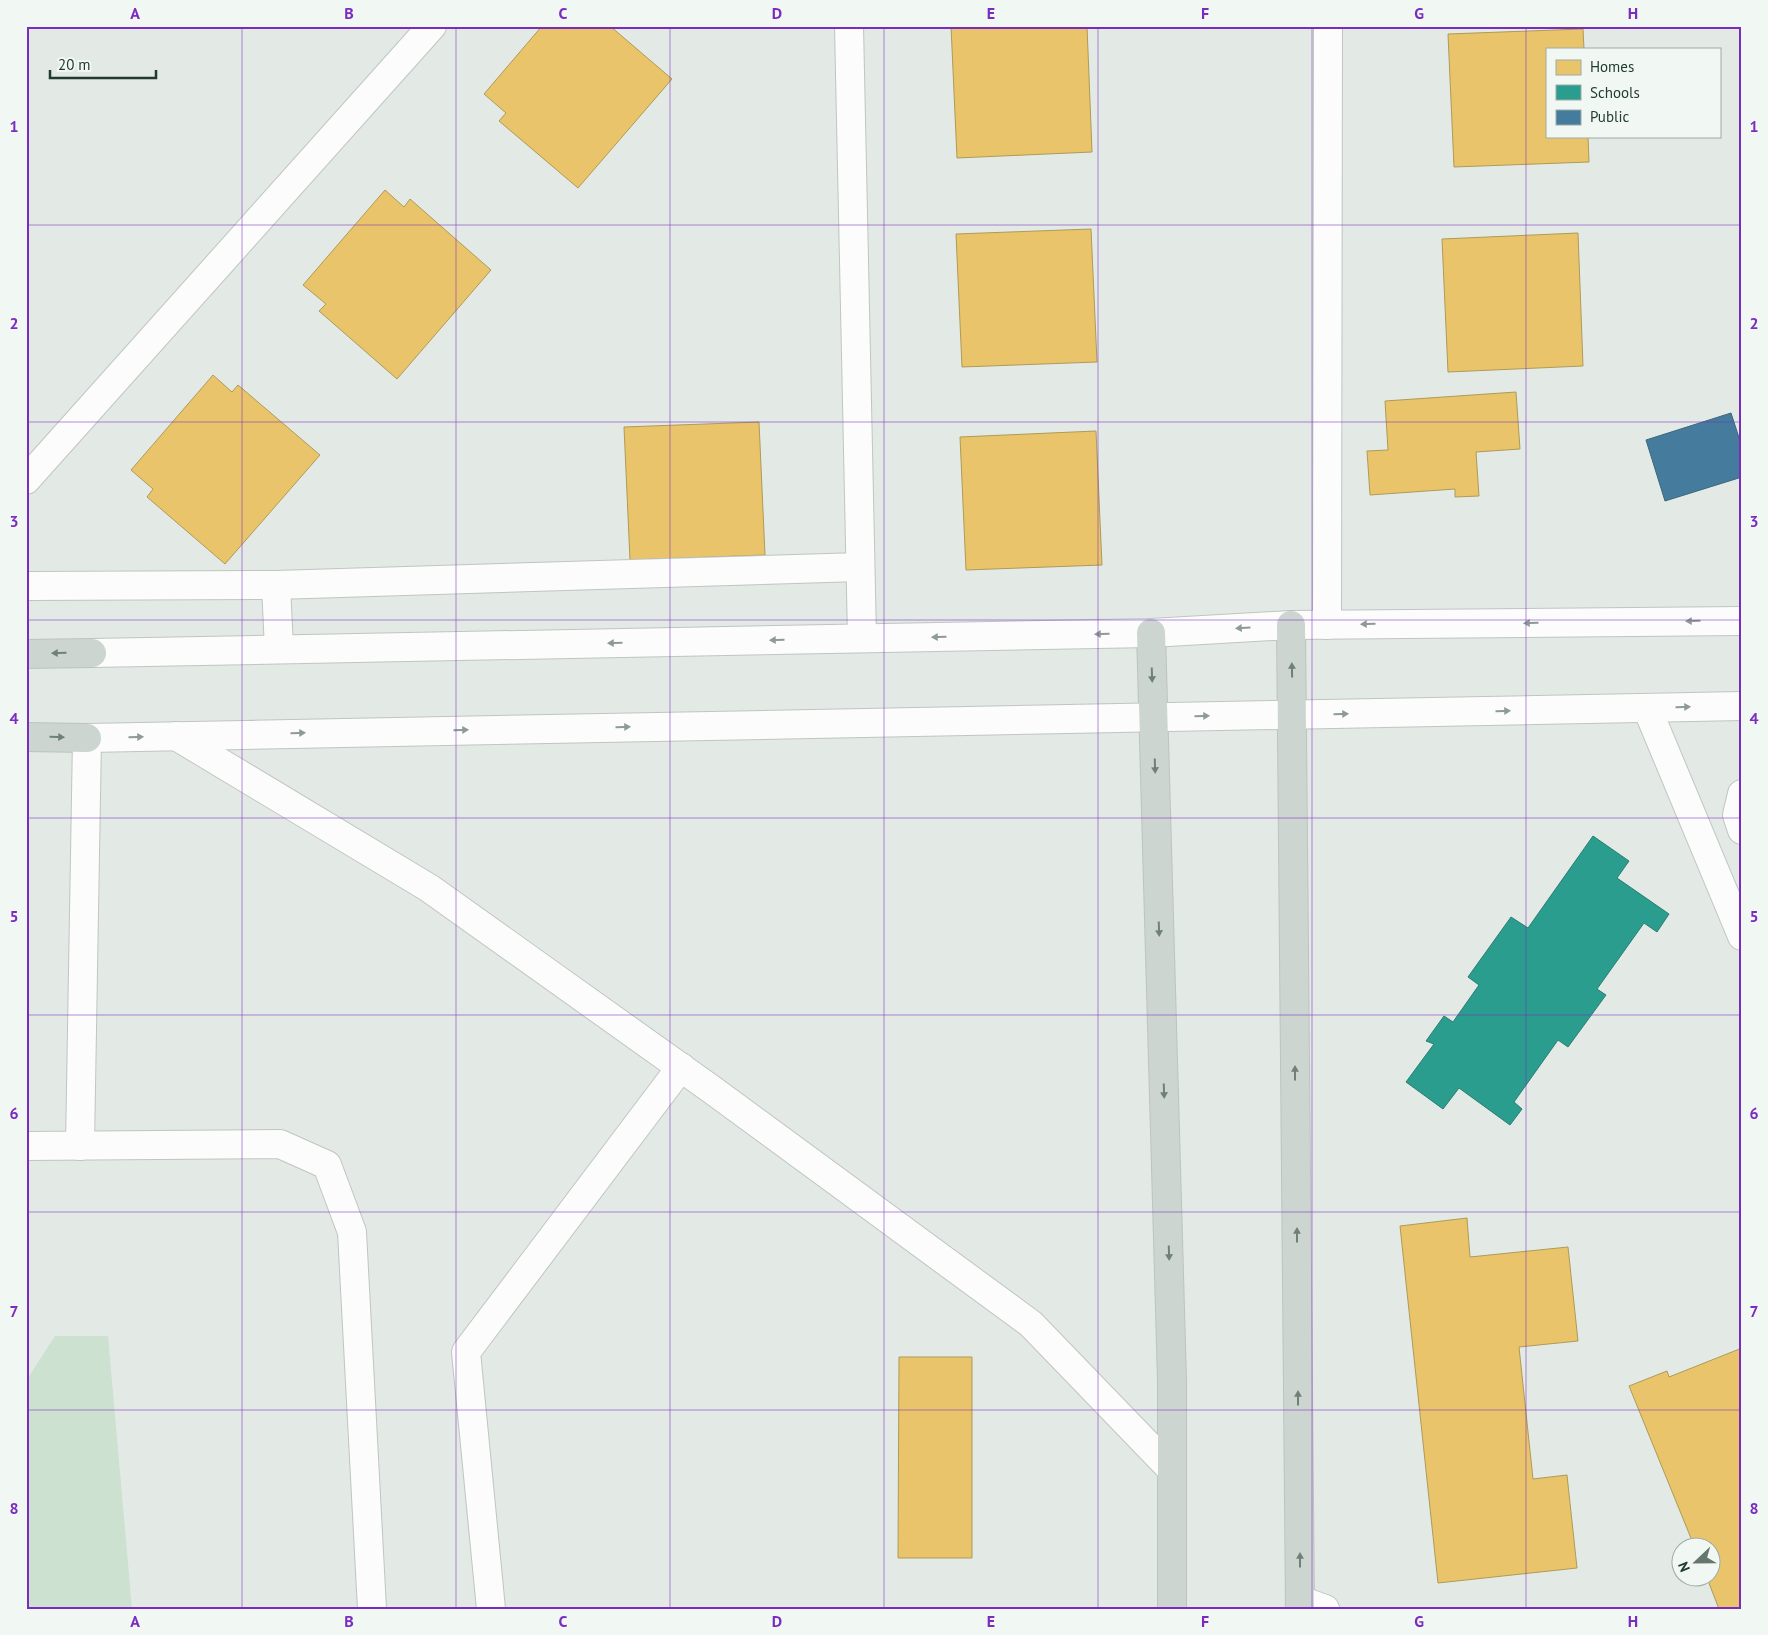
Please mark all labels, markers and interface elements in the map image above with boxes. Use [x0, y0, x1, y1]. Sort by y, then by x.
text: A [130, 3, 140, 23]
text: B [344, 3, 354, 23]
text: C [559, 3, 568, 23]
text: D [772, 3, 782, 23]
text: E [987, 3, 995, 23]
text: F [1201, 3, 1209, 23]
text: G [1414, 3, 1424, 23]
text: H [1628, 3, 1638, 23]
scale bar [50, 48, 156, 80]
legend [1546, 48, 1720, 138]
text: 20 m [58, 55, 91, 74]
text: Homes [1590, 57, 1634, 76]
text: Schools [1590, 83, 1640, 102]
text: Public [1590, 107, 1629, 126]
text: 1 [9, 116, 19, 136]
text: 1 [1749, 116, 1759, 136]
text: 2 [9, 313, 19, 333]
text: 2 [1749, 313, 1759, 333]
text: 3 [9, 511, 19, 531]
text: 3 [1749, 511, 1759, 531]
one-way arrow [1685, 617, 1701, 625]
one-way arrow [1522, 619, 1538, 627]
one-way arrow [1360, 620, 1376, 628]
one-way arrow [1234, 624, 1250, 632]
one-way arrow [1094, 630, 1110, 638]
one-way arrow [931, 633, 947, 641]
one-way arrow [769, 636, 785, 644]
one-way arrow [606, 639, 622, 647]
one-way arrow [51, 649, 67, 657]
one-way arrow [1288, 661, 1296, 677]
one-way arrow [1148, 668, 1156, 684]
one-way arrow [1676, 703, 1692, 711]
one-way arrow [1496, 707, 1512, 715]
text: 4 [9, 708, 19, 728]
text: 4 [1749, 708, 1759, 728]
one-way arrow [1333, 710, 1349, 718]
one-way arrow [1195, 712, 1211, 720]
one-way arrow [615, 723, 631, 731]
one-way arrow [453, 726, 469, 734]
one-way arrow [290, 729, 306, 737]
one-way arrow [128, 732, 144, 740]
one-way arrow [49, 733, 65, 741]
one-way arrow [1151, 758, 1159, 774]
text: 5 [9, 906, 19, 926]
text: 5 [1749, 906, 1759, 926]
one-way arrow [1156, 921, 1164, 937]
one-way arrow [1291, 1064, 1299, 1080]
one-way arrow [1160, 1083, 1168, 1099]
text: 6 [9, 1103, 19, 1123]
text: 6 [1749, 1103, 1759, 1123]
one-way arrow [1293, 1227, 1301, 1243]
one-way arrow [1165, 1246, 1173, 1262]
text: 7 [9, 1301, 19, 1321]
text: 7 [1749, 1301, 1759, 1321]
one-way arrow [1294, 1389, 1302, 1405]
text: 8 [9, 1498, 19, 1518]
text: 8 [1749, 1498, 1759, 1518]
north arrow [1670, 1538, 1720, 1588]
one-way arrow [1295, 1552, 1303, 1568]
text: N [1674, 1559, 1694, 1575]
text: A [130, 1611, 140, 1631]
text: B [344, 1611, 354, 1631]
text: C [559, 1611, 568, 1631]
text: D [772, 1611, 782, 1631]
text: E [987, 1611, 995, 1631]
text: F [1201, 1611, 1209, 1631]
text: G [1414, 1611, 1424, 1631]
text: H [1628, 1611, 1638, 1631]

